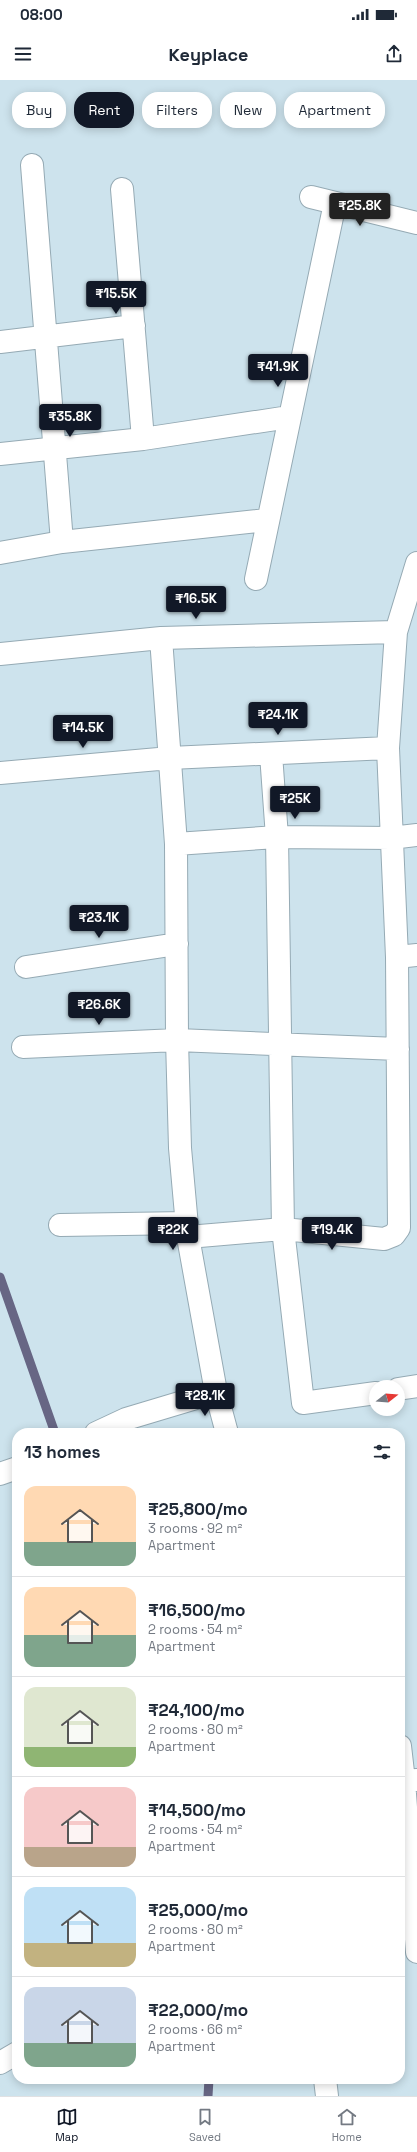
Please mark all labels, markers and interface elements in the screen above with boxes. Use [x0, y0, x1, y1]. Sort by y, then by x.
text: 08:00 [20, 5, 63, 24]
icon: menu [12, 43, 34, 65]
text: Keyplace [169, 43, 248, 66]
icon: share [383, 43, 405, 65]
chip: Buy [12, 92, 66, 128]
chip: Rent [74, 92, 134, 128]
chip: Filters [142, 92, 212, 128]
chip: New [220, 92, 276, 128]
chip: Apartment [284, 92, 385, 128]
pin: ₹25.8K [327, 193, 393, 227]
text: ₹25.8K [338, 197, 382, 214]
pin: ₹15.5K [83, 281, 149, 315]
text: ₹15.5K [95, 285, 137, 302]
pin: ₹41.9K [245, 354, 311, 388]
text: ₹41.9K [257, 358, 299, 375]
pin: ₹35.8K [37, 404, 103, 438]
text: ₹35.8K [48, 408, 92, 425]
pin: ₹16.5K [163, 586, 229, 620]
text: ₹16.5K [175, 590, 217, 607]
pin: ₹24.1K [245, 702, 311, 736]
text: ₹24.1K [257, 706, 299, 723]
pin: ₹14.5K [50, 715, 116, 749]
text: ₹14.5K [62, 719, 104, 736]
pin: ₹25K [271, 786, 319, 820]
text: ₹25K [279, 790, 311, 807]
pin: ₹23.1K [66, 905, 132, 939]
text: ₹23.1K [79, 909, 119, 926]
pin: ₹26.6K [66, 992, 132, 1026]
text: ₹26.6K [77, 996, 121, 1013]
pin: ₹22K [149, 1217, 197, 1251]
pin: ₹19.4K [299, 1217, 365, 1251]
text: ₹22K [157, 1221, 189, 1238]
text: ₹19.4K [311, 1221, 353, 1238]
north arrow [369, 1380, 405, 1416]
map controls [369, 1380, 405, 1416]
pin: ₹28.1K [172, 1383, 238, 1417]
text: ₹28.1K [185, 1387, 225, 1404]
text: 13 homes [24, 1441, 100, 1463]
icon: filters [371, 1441, 393, 1463]
text: ₹25,800/mo [148, 1498, 248, 1520]
icon: home [56, 1502, 104, 1550]
text: 3 rooms · 92 m² [148, 1520, 242, 1537]
text: Apartment [148, 1537, 216, 1554]
text: ₹16,500/mo [148, 1599, 245, 1621]
icon: home [56, 1603, 104, 1651]
text: 2 rooms · 54 m² [148, 1621, 242, 1638]
text: Apartment [148, 1638, 216, 1655]
text: ₹24,100/mo [148, 1699, 245, 1721]
icon: home [56, 1703, 104, 1751]
text: 2 rooms · 80 m² [148, 1721, 243, 1738]
text: Apartment [148, 1738, 216, 1755]
text: ₹14,500/mo [148, 1799, 246, 1821]
icon: home [56, 1803, 104, 1851]
text: 2 rooms · 54 m² [148, 1821, 242, 1838]
text: Apartment [148, 1838, 216, 1855]
text: ₹25,000/mo [148, 1899, 248, 1921]
icon: home [56, 1903, 104, 1951]
text: 2 rooms · 80 m² [148, 1921, 243, 1938]
text: Apartment [148, 1938, 216, 1955]
text: ₹22,000/mo [148, 1999, 248, 2021]
icon: home [56, 2003, 104, 2051]
text: 2 rooms · 66 m² [148, 2021, 242, 2038]
text: Apartment [148, 2038, 216, 2055]
tab: Map [55, 2106, 78, 2144]
tab: Saved [189, 2106, 221, 2144]
tab: Home [332, 2106, 362, 2144]

